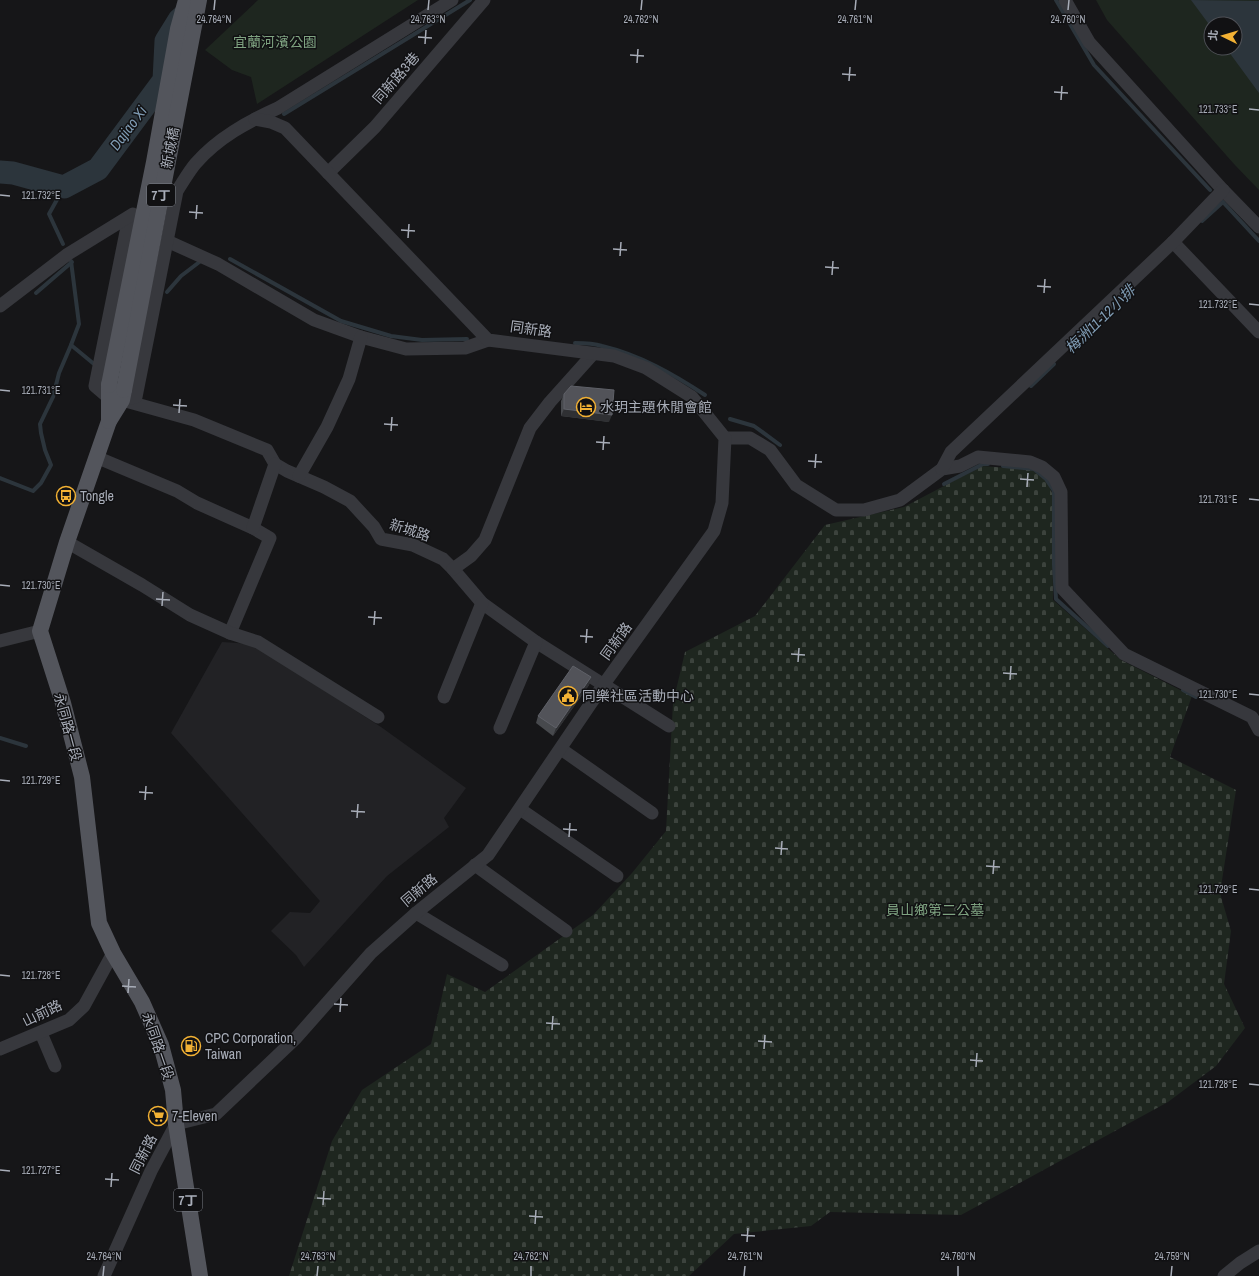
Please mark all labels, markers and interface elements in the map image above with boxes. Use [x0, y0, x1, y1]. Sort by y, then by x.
text: 24.764°N [197, 13, 232, 26]
text: 24.763°N [411, 13, 446, 26]
text: 24.762°N [624, 13, 659, 26]
text: 24.761°N [838, 13, 873, 26]
text: 24.760°N [1051, 13, 1086, 26]
north arrow [1203, 16, 1243, 56]
text: 北 [1206, 29, 1220, 41]
park label: 宜蘭河濱公園 [233, 33, 317, 51]
street label: 同新路3巷 [369, 49, 423, 107]
water label: Dajiao Xi [104, 101, 152, 155]
text: 121.733°E [1198, 103, 1238, 116]
street label: 新城橋 [157, 126, 183, 170]
road number: 7丁 [147, 184, 175, 206]
text: 121.732°E [21, 189, 61, 202]
water label: 梅洲11-12小排 [1060, 279, 1141, 358]
text: 121.732°E [1198, 298, 1238, 311]
street label: 同新路 [509, 317, 553, 341]
text: 121.731°E [21, 384, 61, 397]
hotel icon: 水玥主題休閒會館 [575, 396, 597, 418]
place label: 水玥主題休閒會館 [600, 398, 712, 416]
bus stop icon: Tongle [55, 485, 77, 507]
place label: Tongle [80, 487, 114, 505]
text: 121.731°E [1198, 493, 1238, 506]
street label: 新城路 [387, 515, 433, 545]
text: 121.730°E [21, 579, 61, 592]
street label: 同新路 [596, 619, 636, 663]
public building icon: 同樂社區活動中心 [557, 685, 579, 707]
place label: 同樂社區活動中心 [582, 687, 694, 705]
text: 121.730°E [1198, 688, 1238, 701]
street label: 永同路一段 [50, 691, 86, 763]
text: 121.729°E [21, 774, 61, 787]
street label: 同新路 [397, 870, 441, 910]
text: 121.729°E [1198, 883, 1238, 896]
park label: 員山鄉第二公墓 [886, 901, 984, 919]
text: 121.728°E [21, 969, 61, 982]
street label: 山前路 [19, 996, 65, 1030]
street label: 永同路一段 [138, 1010, 178, 1082]
place label: CPC Corporation, Taiwan [205, 1029, 296, 1063]
fuel station icon: CPC Corporation, Taiwan [180, 1035, 202, 1057]
text: 121.728°E [1198, 1078, 1238, 1091]
supermarket icon: 7-Eleven [147, 1105, 169, 1127]
place label: 7-Eleven [172, 1107, 217, 1125]
street label: 同新路 [125, 1131, 161, 1177]
text: 121.727°E [21, 1164, 61, 1177]
road number: 7丁 [174, 1189, 202, 1211]
text: 24.764°N [87, 1250, 122, 1263]
text: 24.763°N [301, 1250, 336, 1263]
text: 24.762°N [514, 1250, 549, 1263]
text: 24.761°N [728, 1250, 763, 1263]
text: 24.760°N [941, 1250, 976, 1263]
text: 24.759°N [1155, 1250, 1190, 1263]

